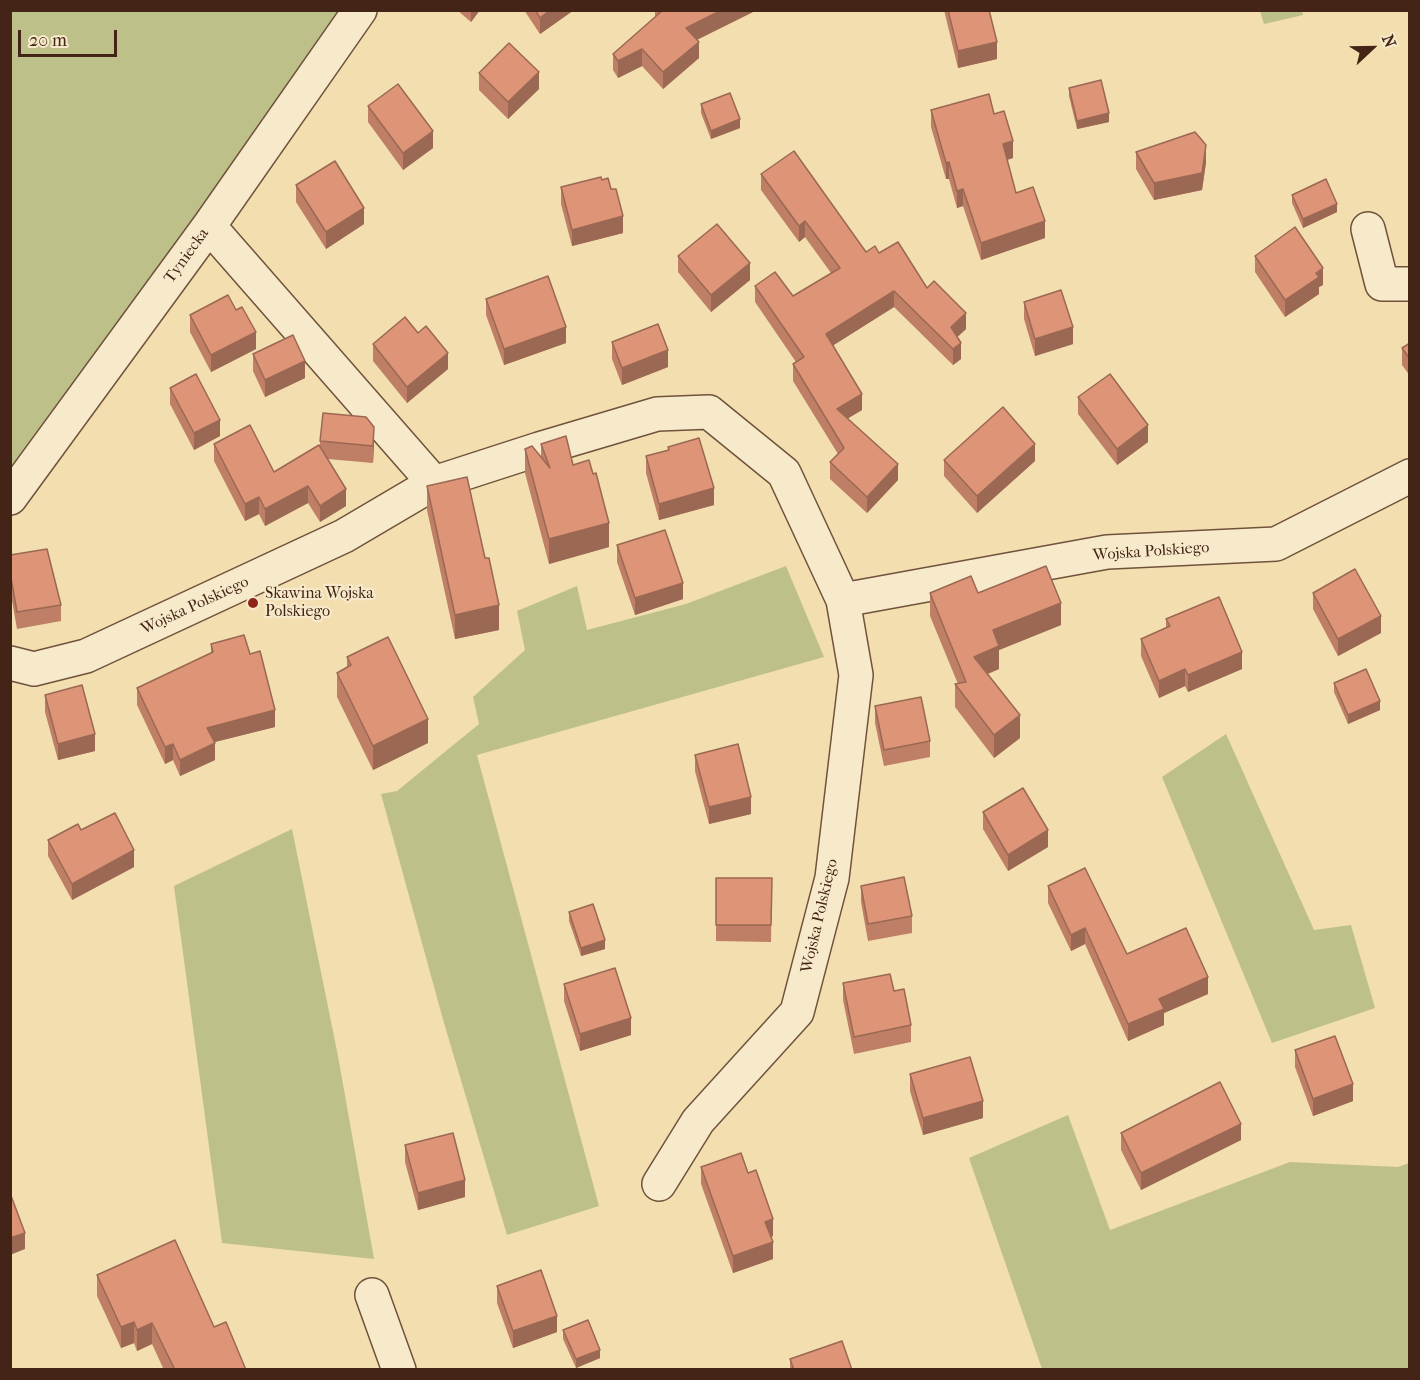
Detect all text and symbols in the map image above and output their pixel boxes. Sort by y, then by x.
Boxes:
scale bar [21,18,120,56]
north arrow [1342,18,1402,78]
text: 20 m [29,30,67,51]
text: N [1378,32,1400,50]
street label: Tyniecka [161,225,213,287]
street label: Wojska Polskiego [1092,538,1210,566]
street label: Wojska Polskiego [138,573,252,639]
place label: Skawina Wojska Polskiego [265,584,374,622]
marker: Skawina Wojska Polskiego [246,596,260,610]
street label: Wojska Polskiego [798,857,842,975]

